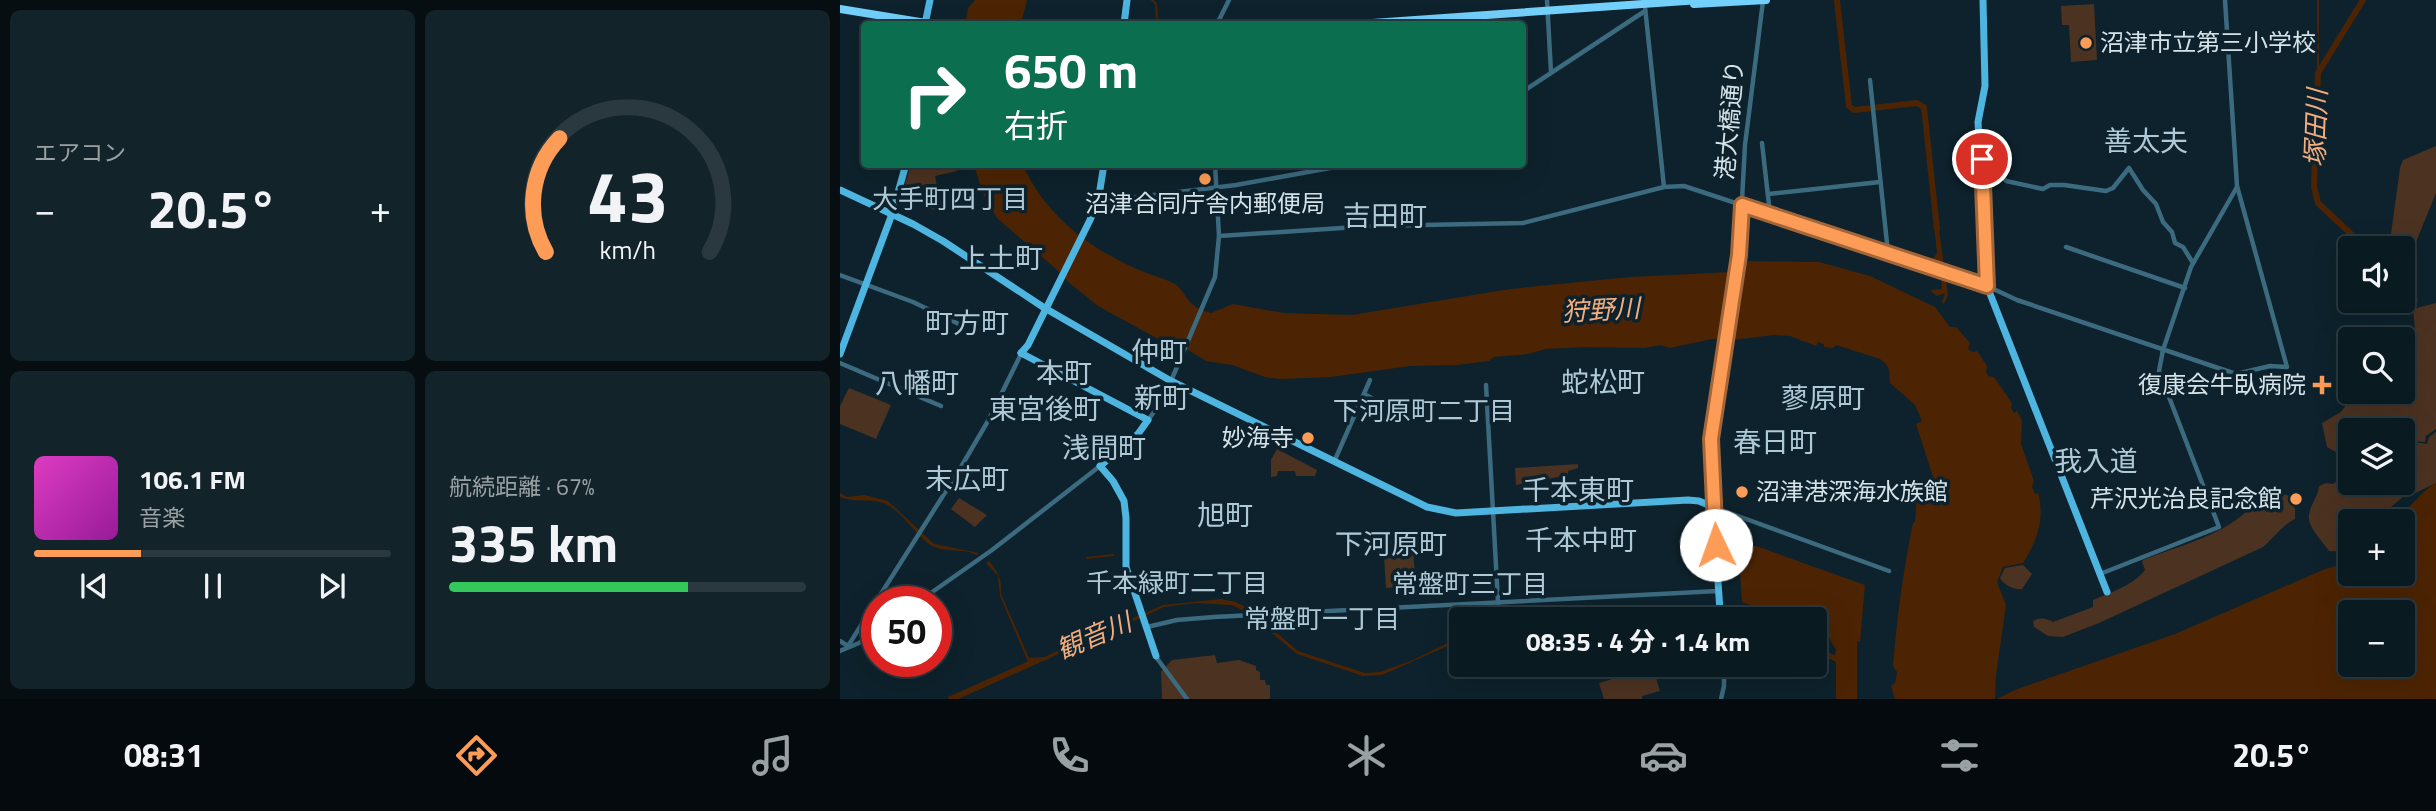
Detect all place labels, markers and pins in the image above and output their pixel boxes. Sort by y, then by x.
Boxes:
place label: 沼津市立第三小学校 [2100,24,2316,60]
marker: 沼津市立第三小学校 [2078,35,2094,51]
pin [1952,129,2012,189]
marker: 沼津合同庁舎内郵便局 [1197,171,1213,187]
place label: 沼津合同庁舎内郵便局 [1085,185,1325,221]
place label: 復康会牛臥病院 [2138,366,2306,402]
marker: 復康会牛臥病院 [2312,375,2332,395]
place label: 妙海寺 [1222,419,1294,455]
marker: 妙海寺 [1300,430,1316,446]
place label: 沼津港深海水族館 [1756,473,1948,509]
place label: 芹沢光治良記念館 [2090,480,2282,516]
marker: 沼津港深海水族館 [1734,484,1750,500]
marker: 芹沢光治良記念館 [2288,491,2304,507]

